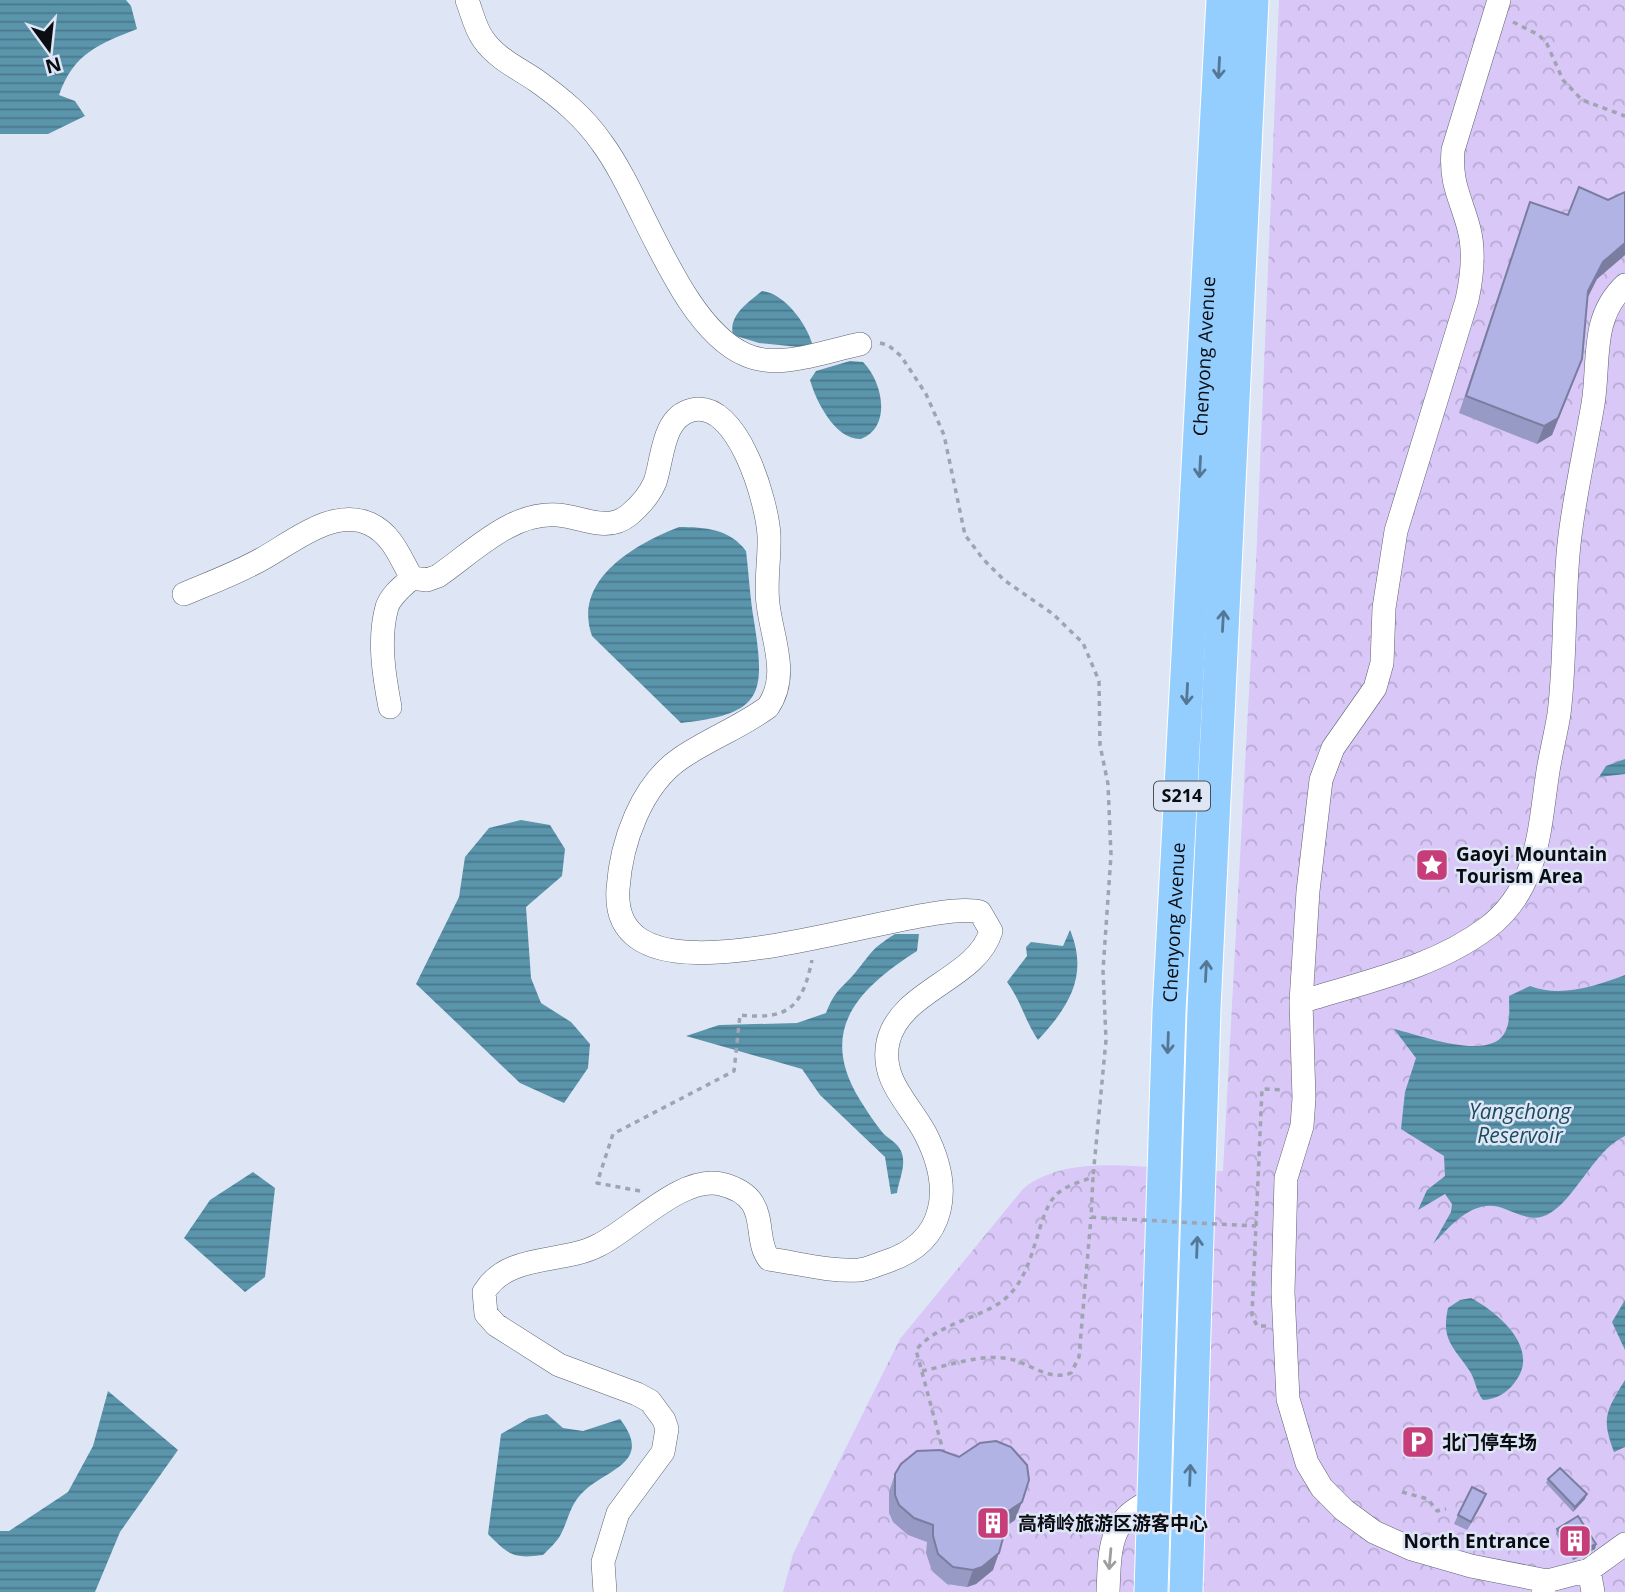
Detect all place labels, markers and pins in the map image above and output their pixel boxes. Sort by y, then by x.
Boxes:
place label: Gaoyi Mountain Tourism Area [1456,841,1607,889]
place icon: Gaoyi Mountain Tourism Area [1413,846,1451,884]
parking icon: 北门停车场 [1399,1423,1437,1461]
place label: 北门停车场 [1442,1429,1537,1455]
building icon: 高椅岭旅游区游客中心 [974,1504,1012,1542]
place label: 高椅岭旅游区游客中心 [1018,1510,1208,1536]
building icon: North Entrance [1556,1522,1594,1560]
place label: North Entrance [1404,1528,1550,1554]

